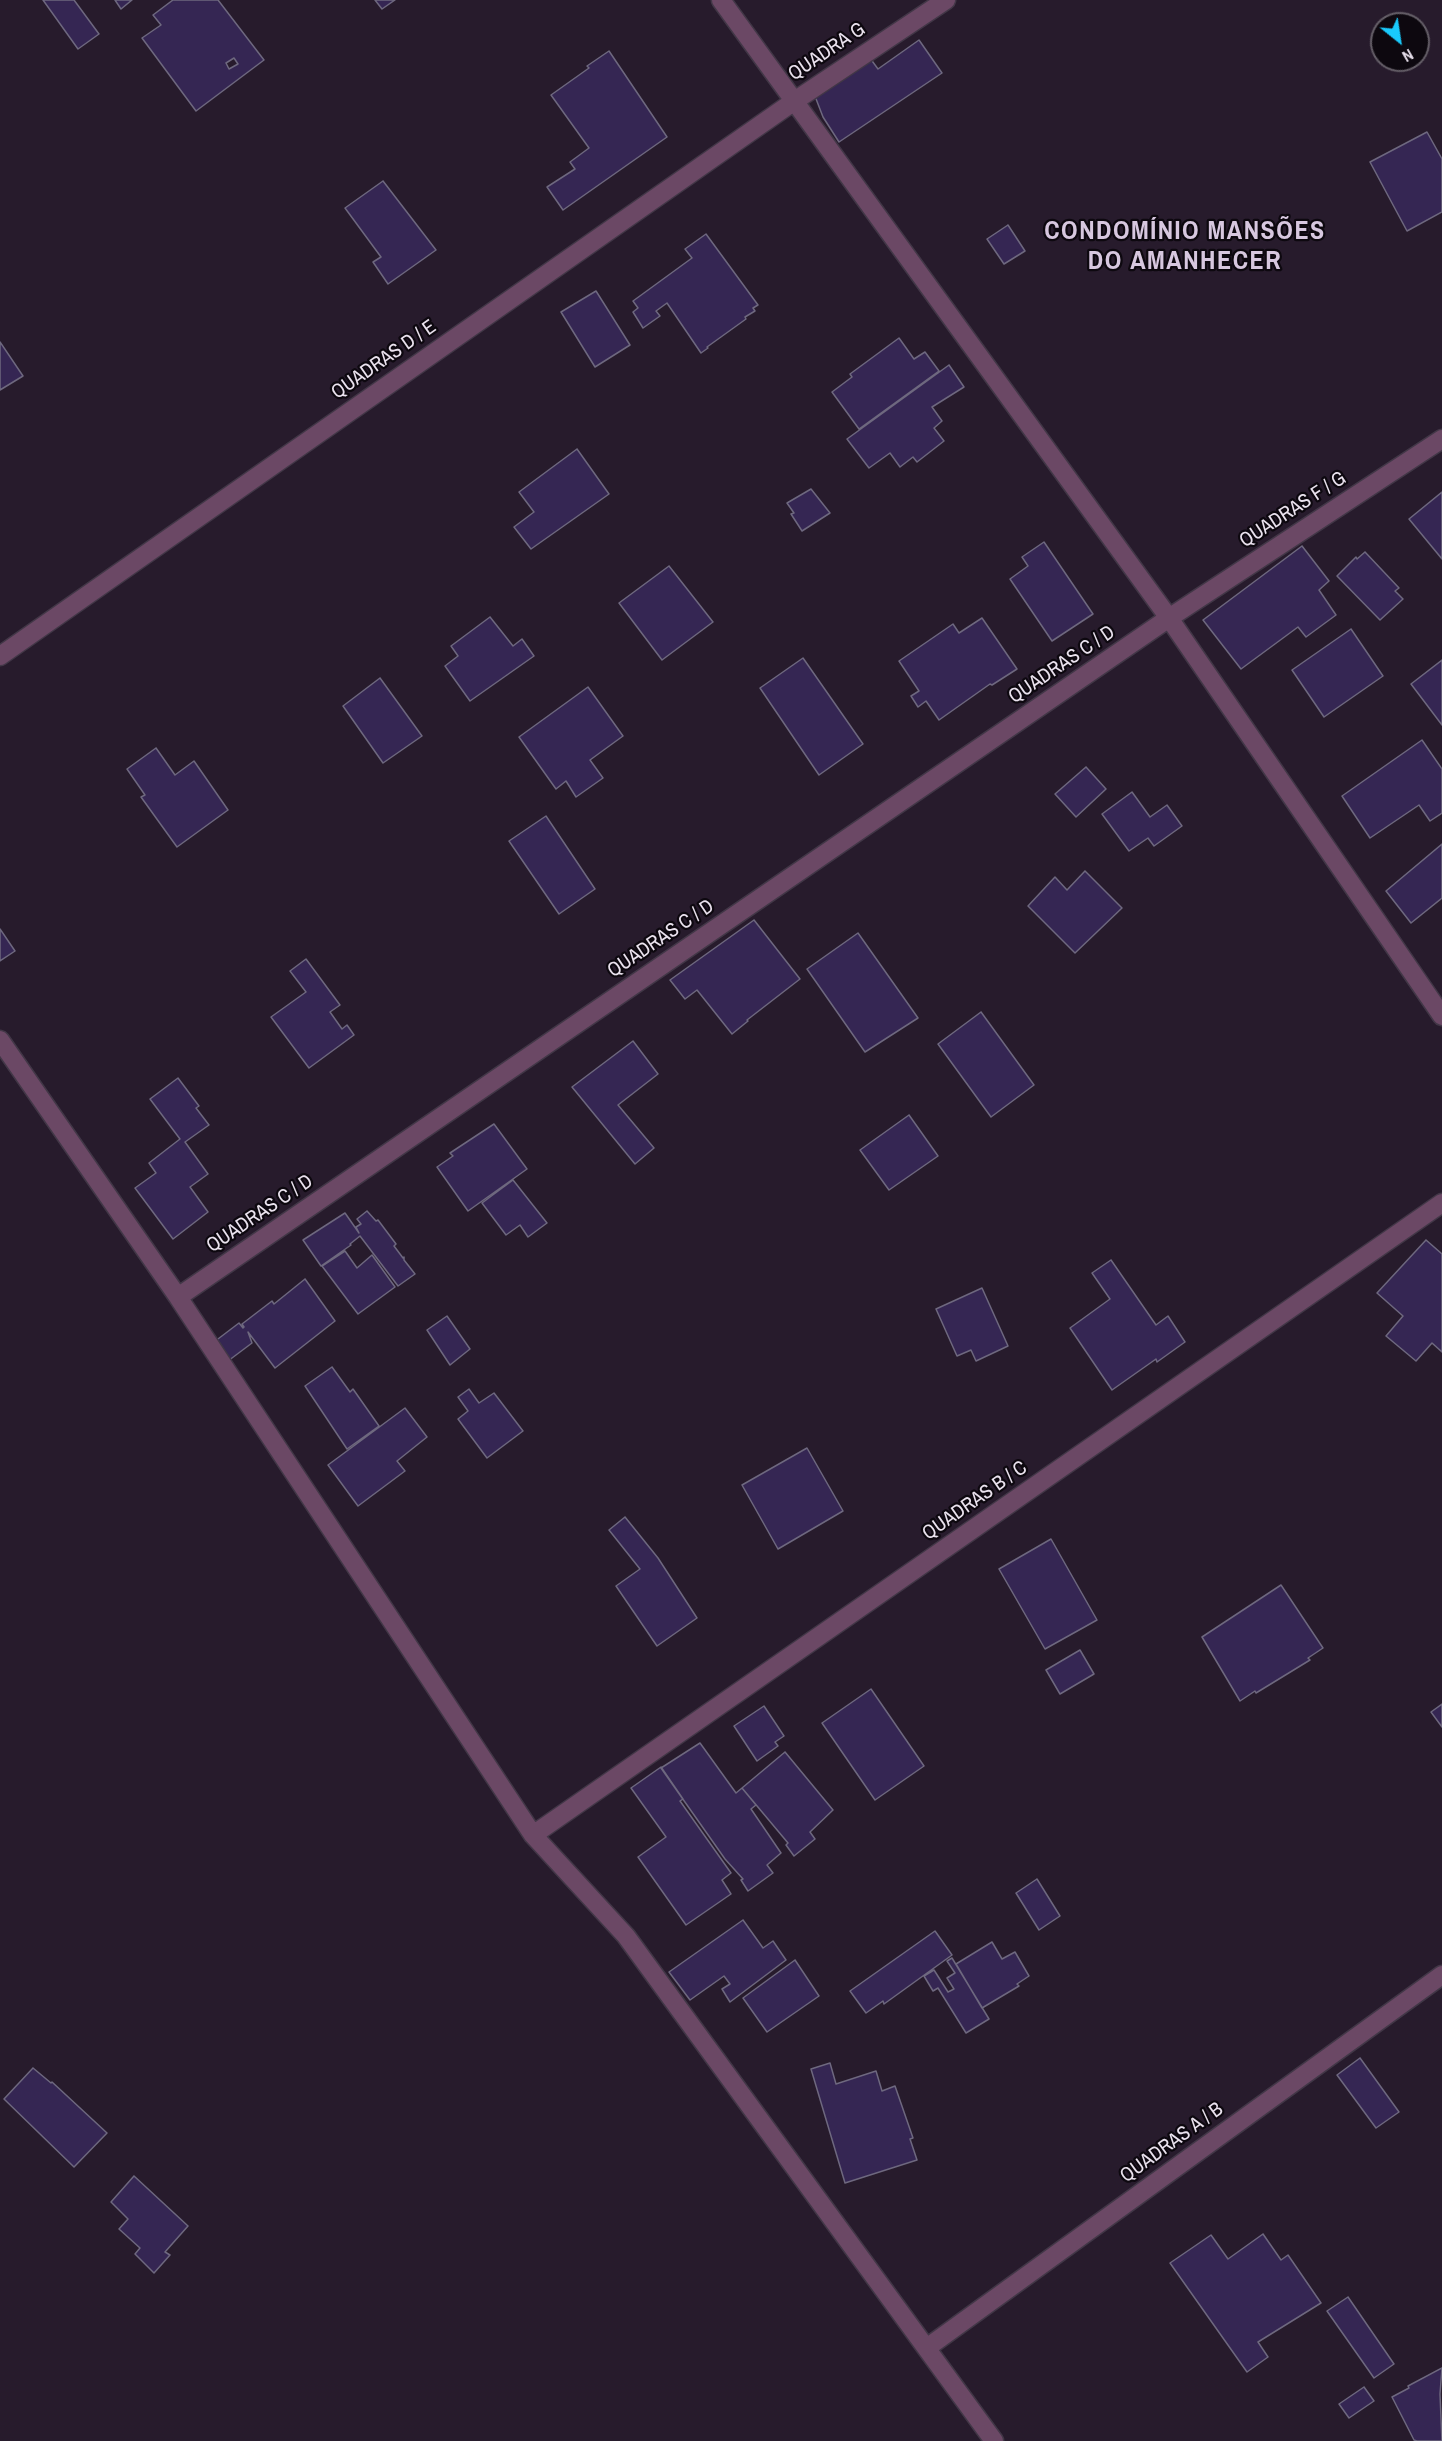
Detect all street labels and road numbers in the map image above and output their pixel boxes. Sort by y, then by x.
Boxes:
street label: QUADRA G [784,18,870,86]
street label: QUADRAS D / E [327,315,441,405]
street label: QUADRAS F / G [1235,467,1351,553]
street label: QUADRAS C / D [1004,621,1120,709]
street label: QUADRAS C / D [603,895,719,983]
street label: QUADRAS C / D [202,1170,318,1258]
street label: QUADRAS B / C [918,1456,1032,1546]
street label: QUADRAS A / B [1116,2098,1228,2188]

